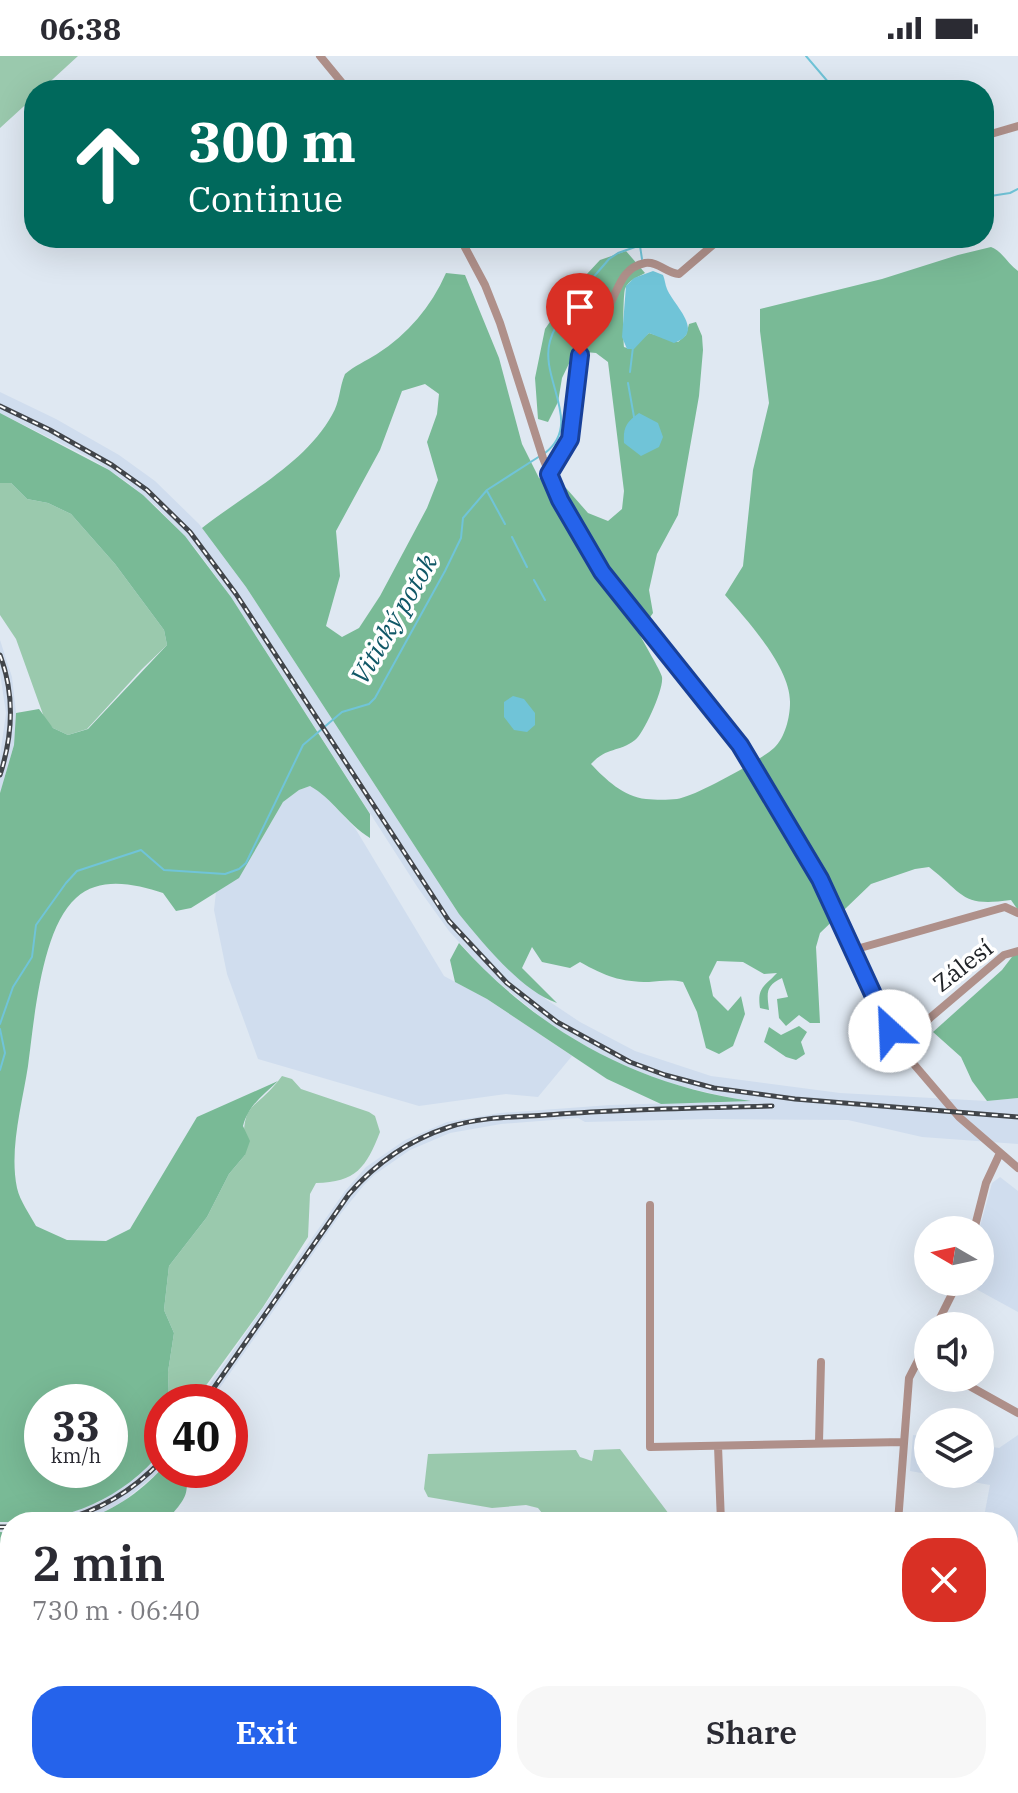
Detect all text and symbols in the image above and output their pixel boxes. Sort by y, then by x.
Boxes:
text: 06:38 [40,9,121,48]
text: 300 m [188,105,356,177]
icon: ahead [56,112,160,216]
text: Continue [188,175,343,222]
pin [546,273,614,355]
icon: arrive [558,285,602,329]
water label: Vitický potok [342,547,444,690]
street label: Zálesí [926,932,999,999]
position arrow [848,989,932,1073]
north arrow [914,1216,994,1296]
map controls [914,1216,994,1488]
button: sound [914,1312,994,1392]
speed limit sign: 40 [144,1384,248,1488]
text: 33 [52,1400,100,1452]
button: layers [914,1408,994,1488]
text: km/h [51,1442,101,1469]
text: 2 min [32,1532,165,1594]
button: close [902,1538,986,1622]
text: 730 m · 06:40 [32,1593,200,1627]
button: Exit [32,1686,501,1778]
button: Share [517,1686,986,1778]

